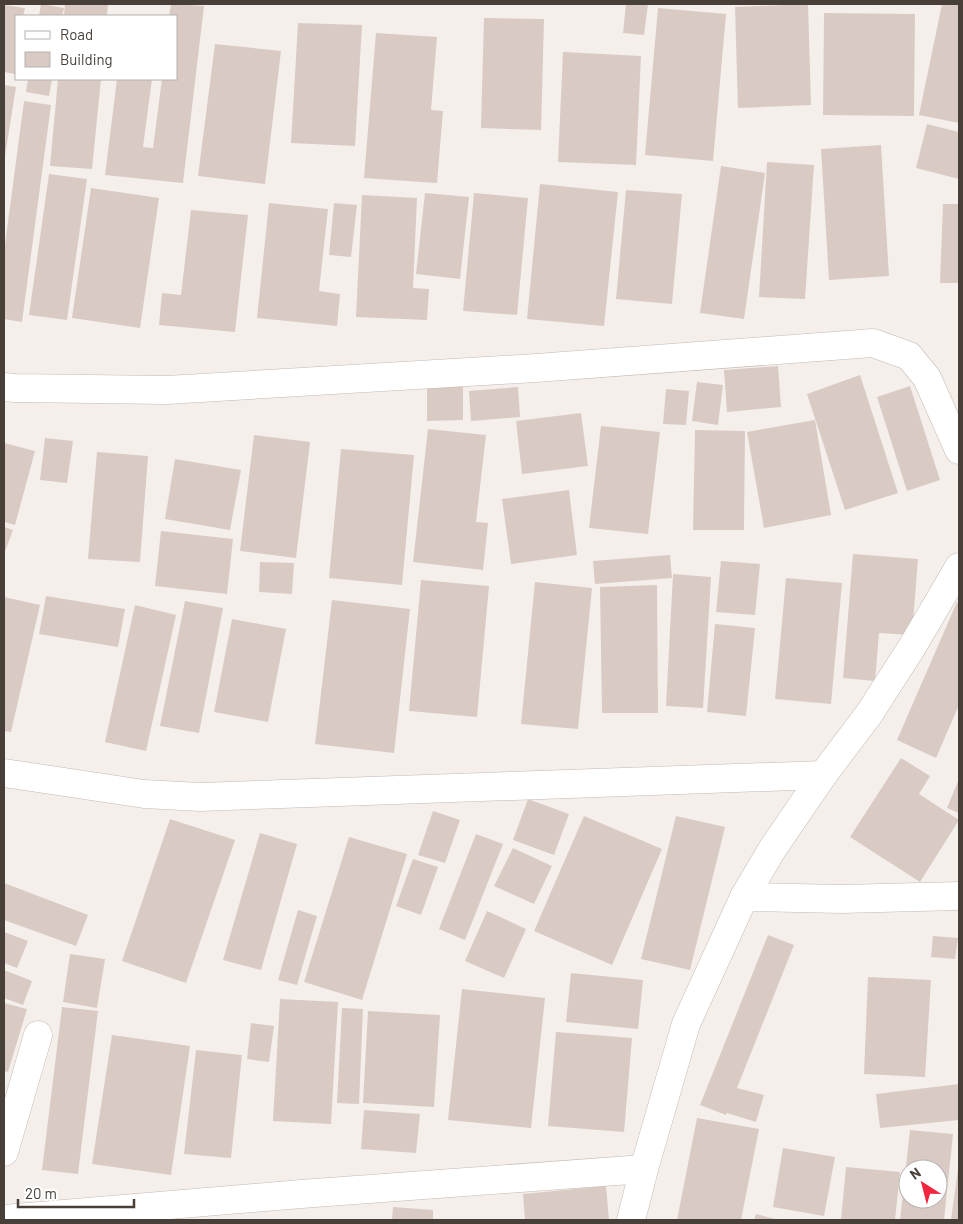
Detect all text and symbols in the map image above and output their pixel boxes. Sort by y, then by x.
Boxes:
legend [15,15,178,80]
text: Road [60,25,93,43]
text: Building [60,50,113,68]
north arrow [898,1159,948,1209]
text: N [906,1163,924,1183]
scale bar [18,1176,134,1208]
text: 20 m [25,1184,57,1202]

